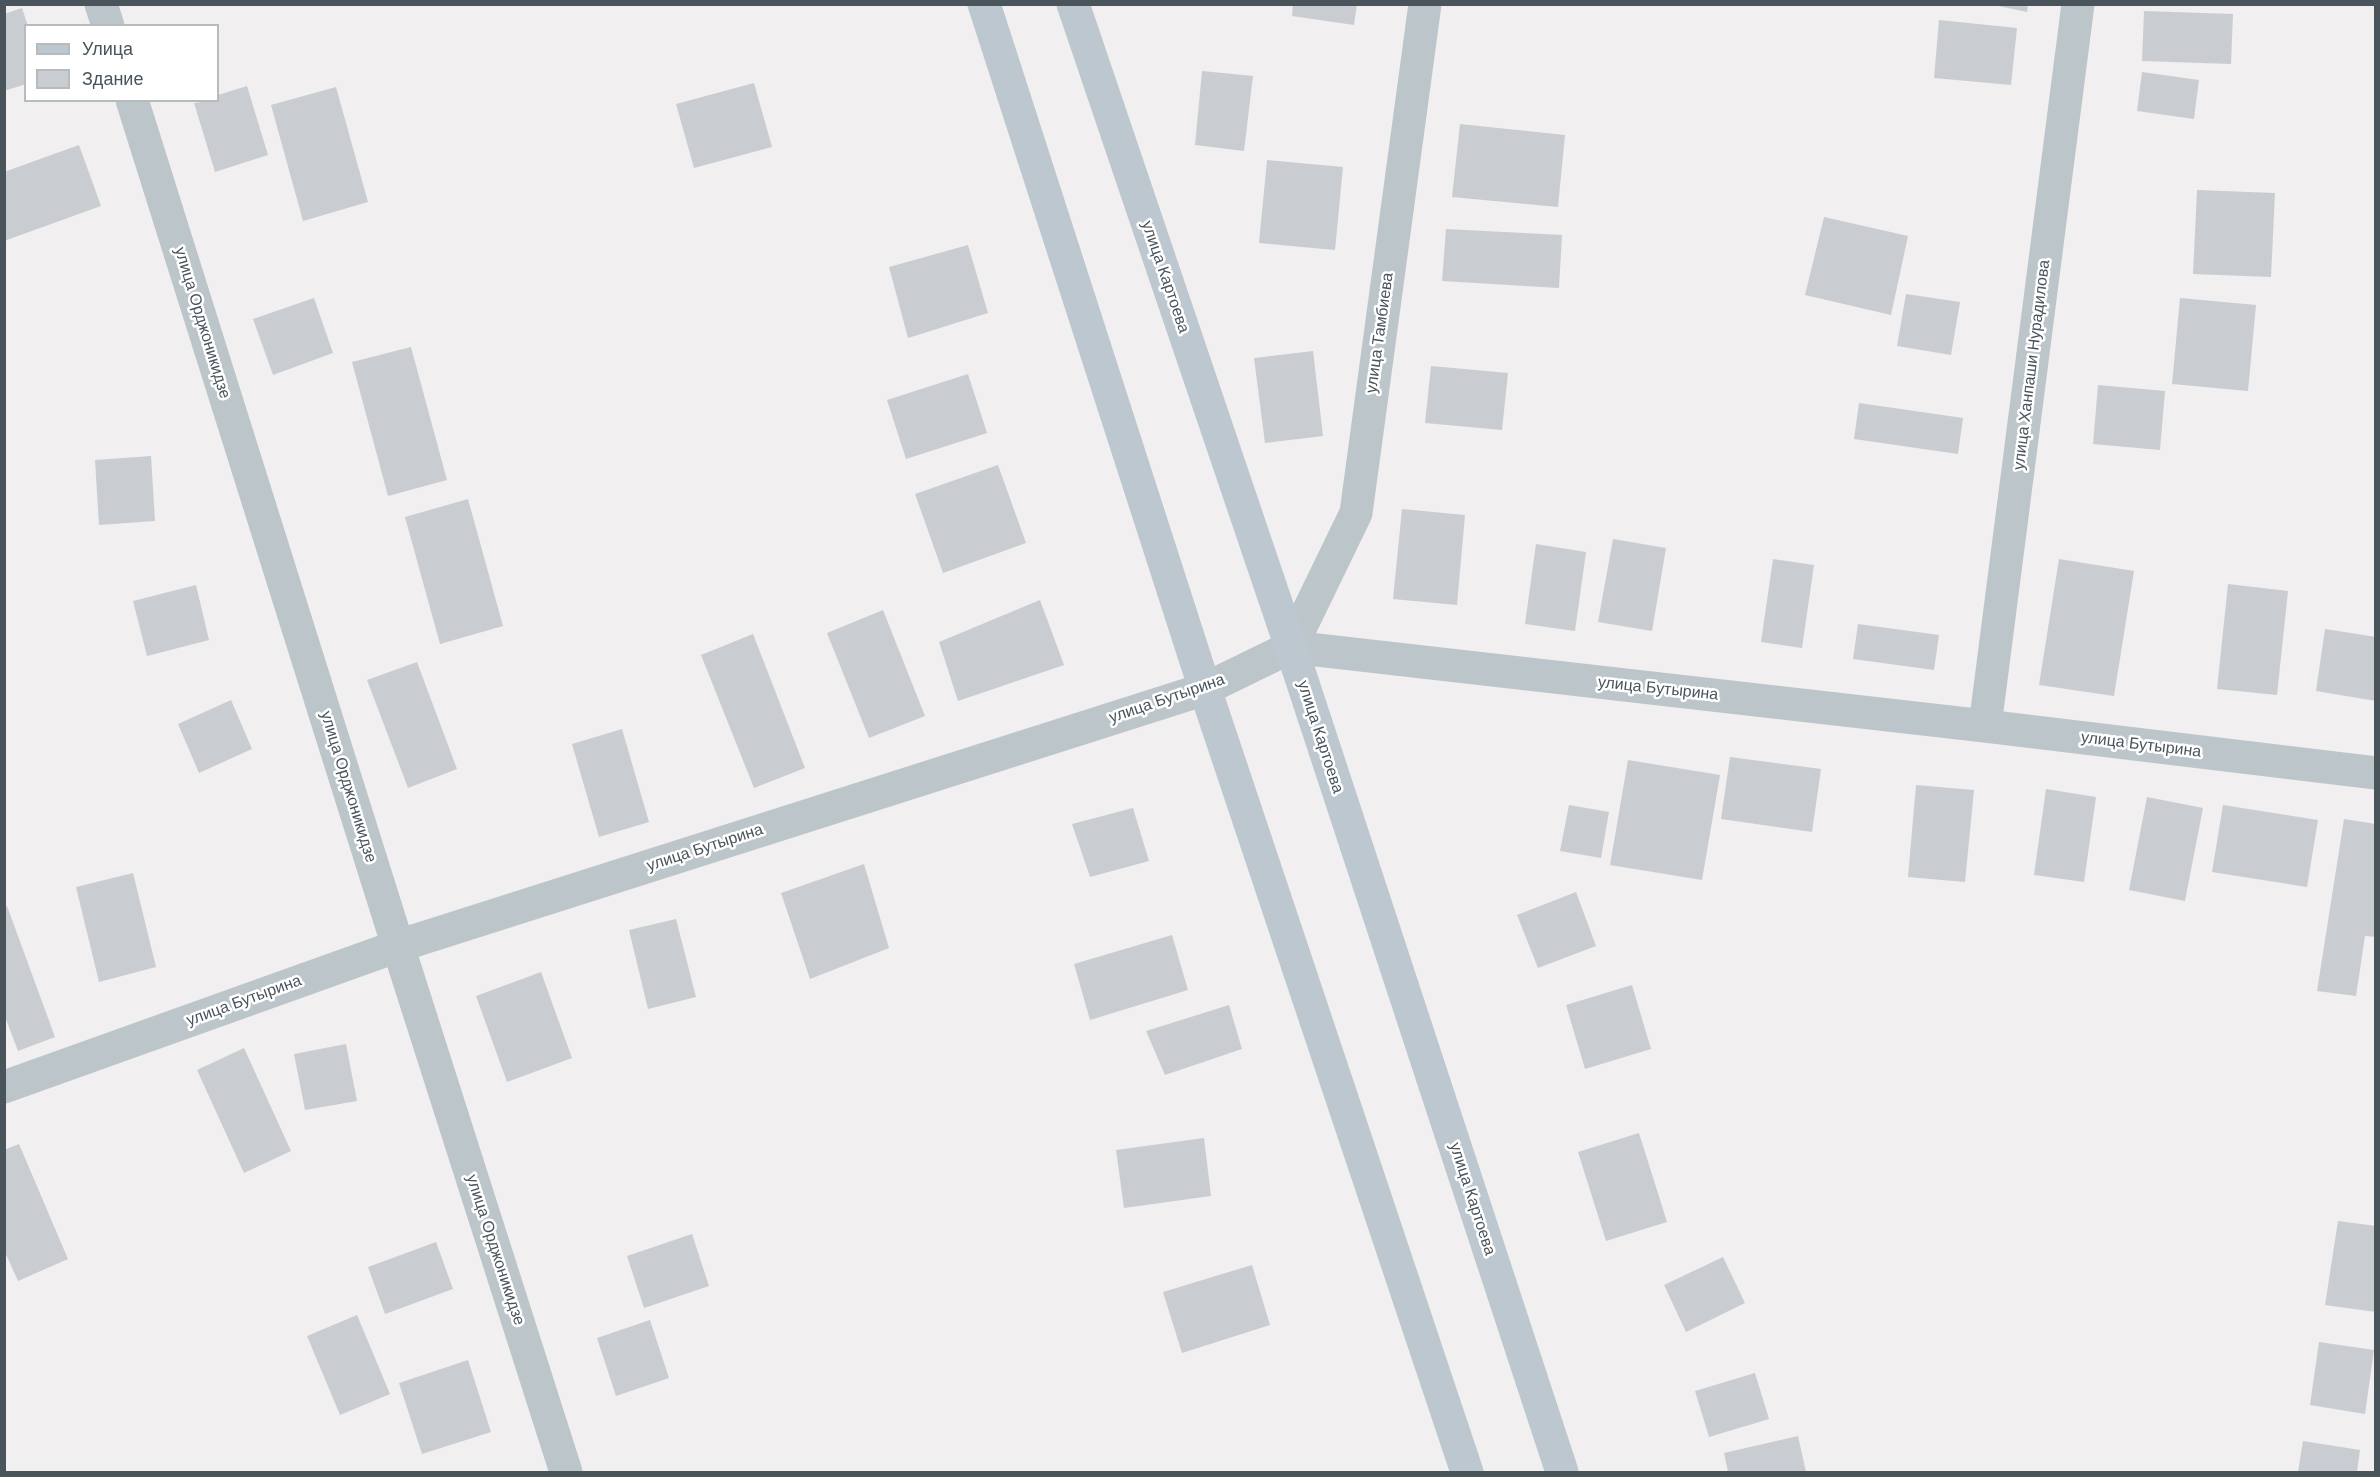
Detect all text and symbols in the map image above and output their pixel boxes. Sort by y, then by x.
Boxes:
legend [24,24,219,102]
text: Улица [82,39,133,59]
text: Здание [82,69,143,89]
street label: улица Картоева [1137,218,1193,336]
street label: улица Орджоникидзе [170,245,234,401]
street label: улица Ханпаши Нурадилова [2010,259,2054,471]
street label: улица Тамбиева [1362,272,1398,394]
street label: улица Бутырина [1107,670,1227,728]
street label: улица Бутырина [1597,673,1719,705]
street label: улица Картоева [1293,678,1347,796]
street label: улица Орджоникидзе [316,709,380,865]
street label: улица Бутырина [2080,728,2202,762]
street label: улица Бутырина [645,820,765,876]
street label: улица Бутырина [184,971,304,1031]
street label: улица Картоева [1445,1140,1499,1258]
street label: улица Орджоникидзе [462,1172,528,1328]

